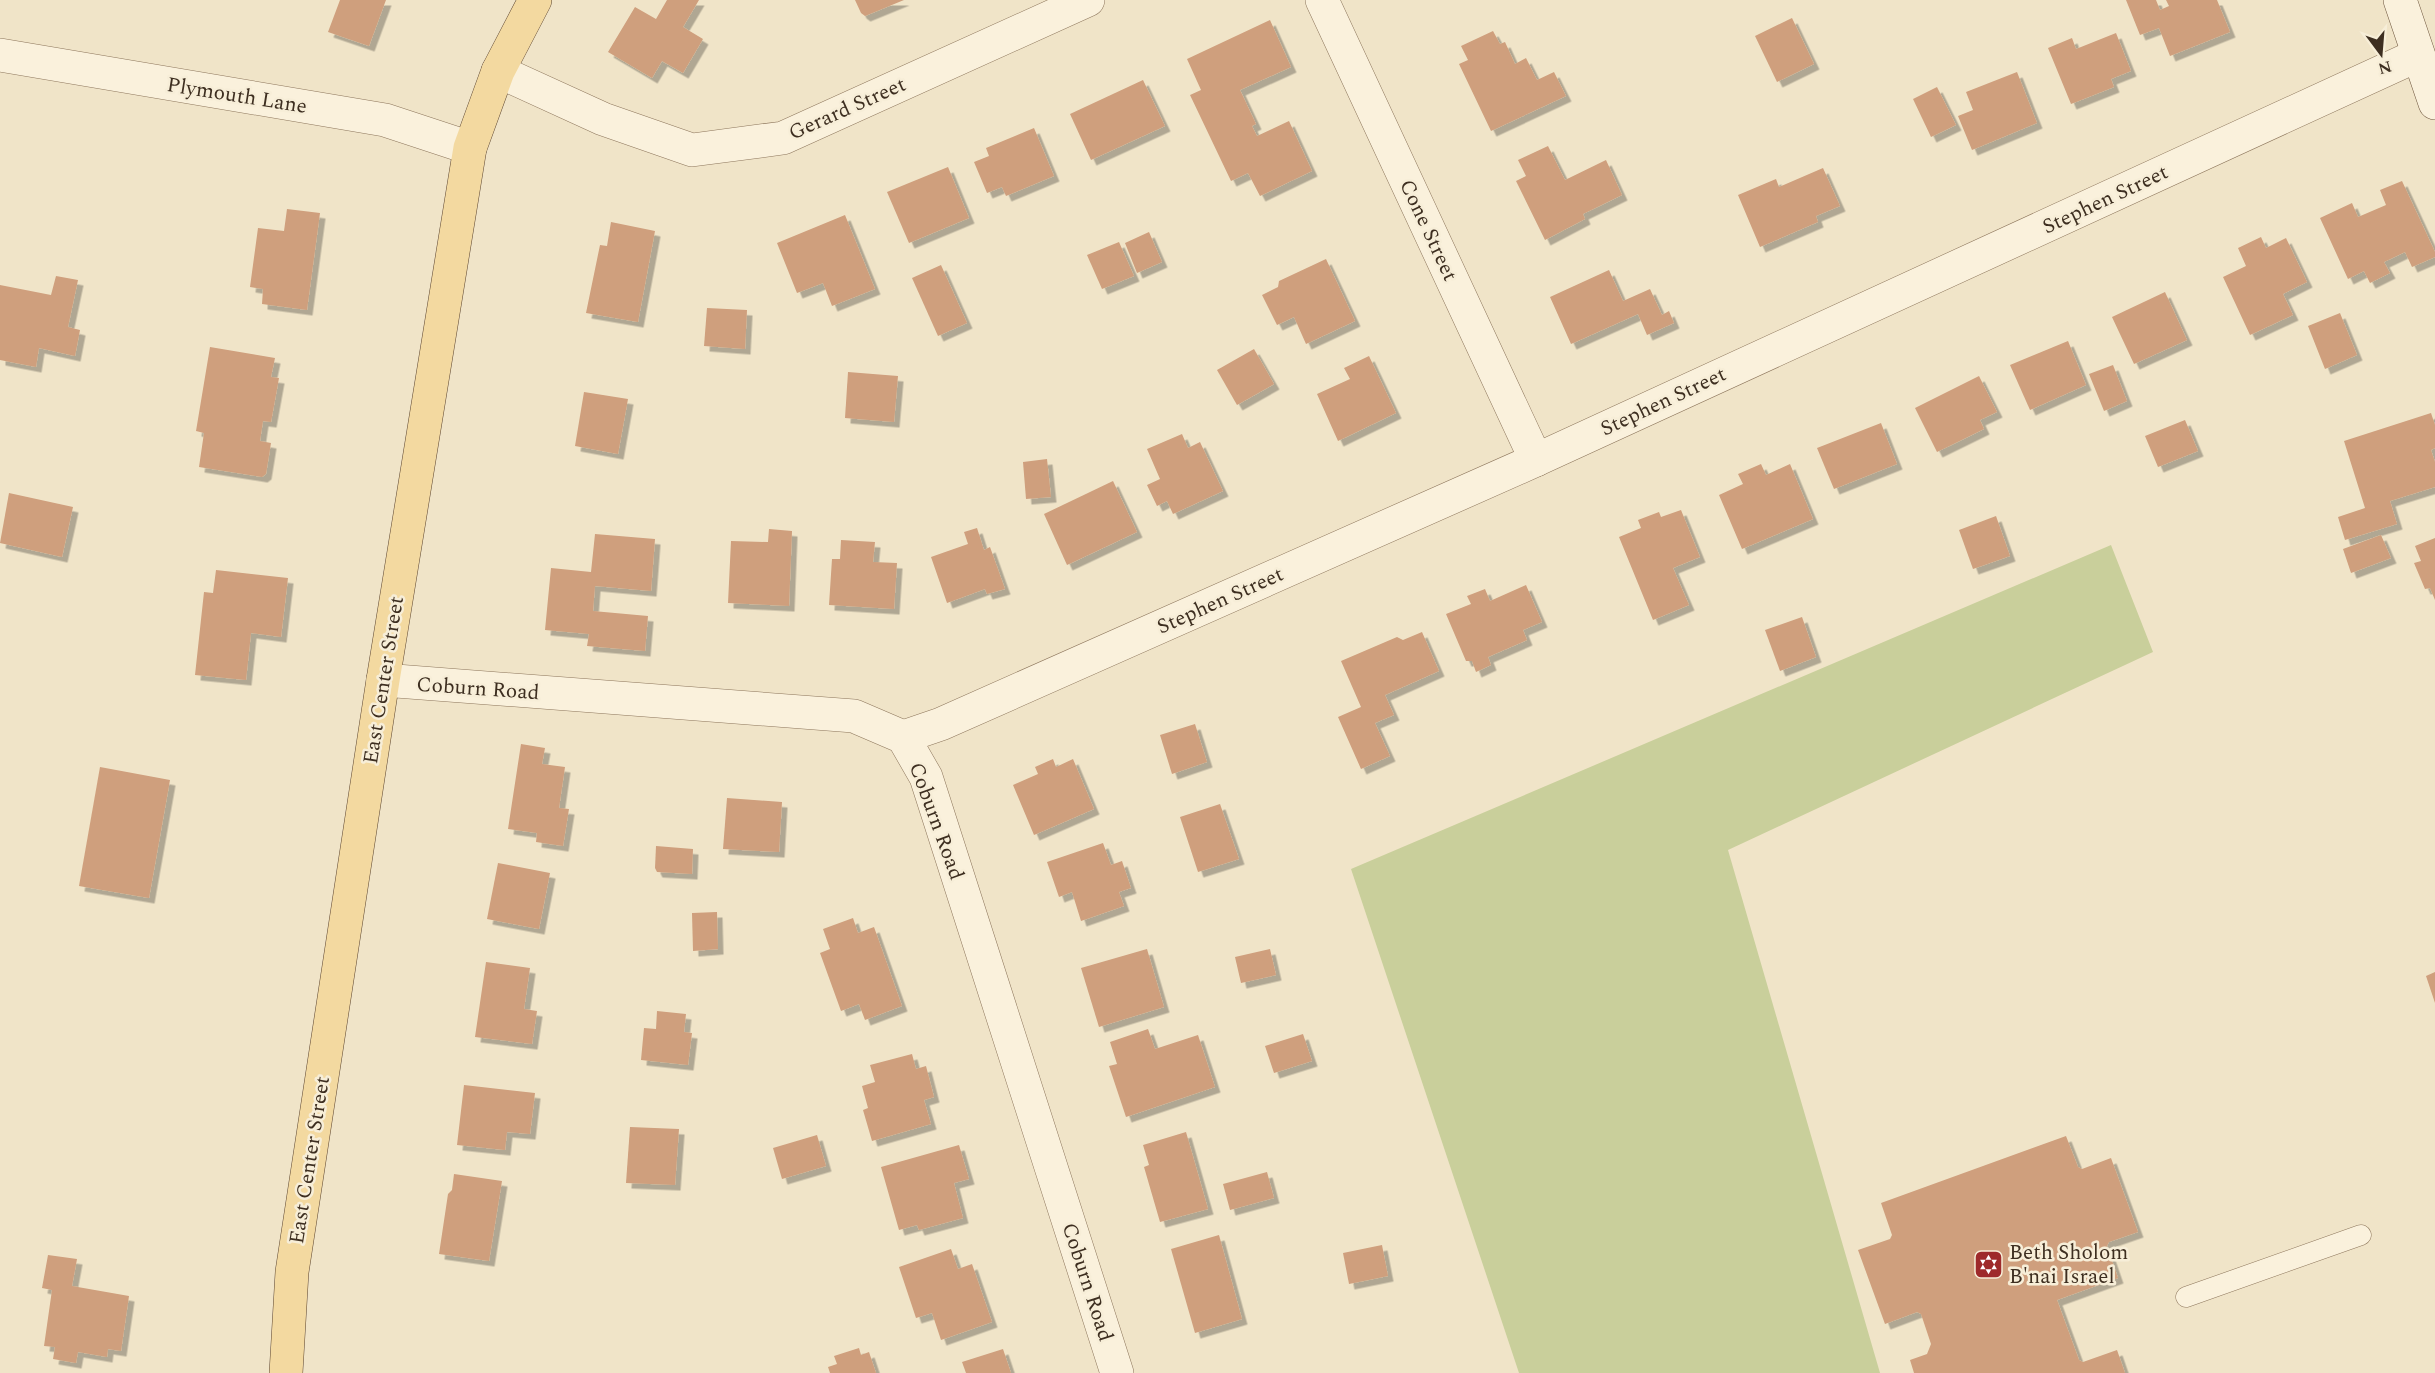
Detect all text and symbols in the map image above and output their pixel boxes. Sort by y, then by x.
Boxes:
north arrow [2351,24,2411,84]
text: N [2375,54,2394,81]
street label: Plymouth Lane [164,69,309,123]
street label: Gerard Street [784,69,911,149]
street label: Stephen Street [2037,157,2174,243]
street label: Cone Street [1390,174,1466,287]
street label: Stephen Street [1595,359,1732,445]
street label: Stephen Street [1152,559,1289,643]
street label: East Center Street [355,594,413,766]
street label: Coburn Road [415,669,540,709]
street label: Coburn Road [900,758,972,885]
street label: East Center Street [281,1074,339,1246]
street label: Coburn Road [1053,1219,1121,1346]
place label: Beth Sholom B'nai Israel [2009,1237,2128,1293]
synagogue icon: Beth Sholom B'nai Israel [1972,1248,2004,1280]

